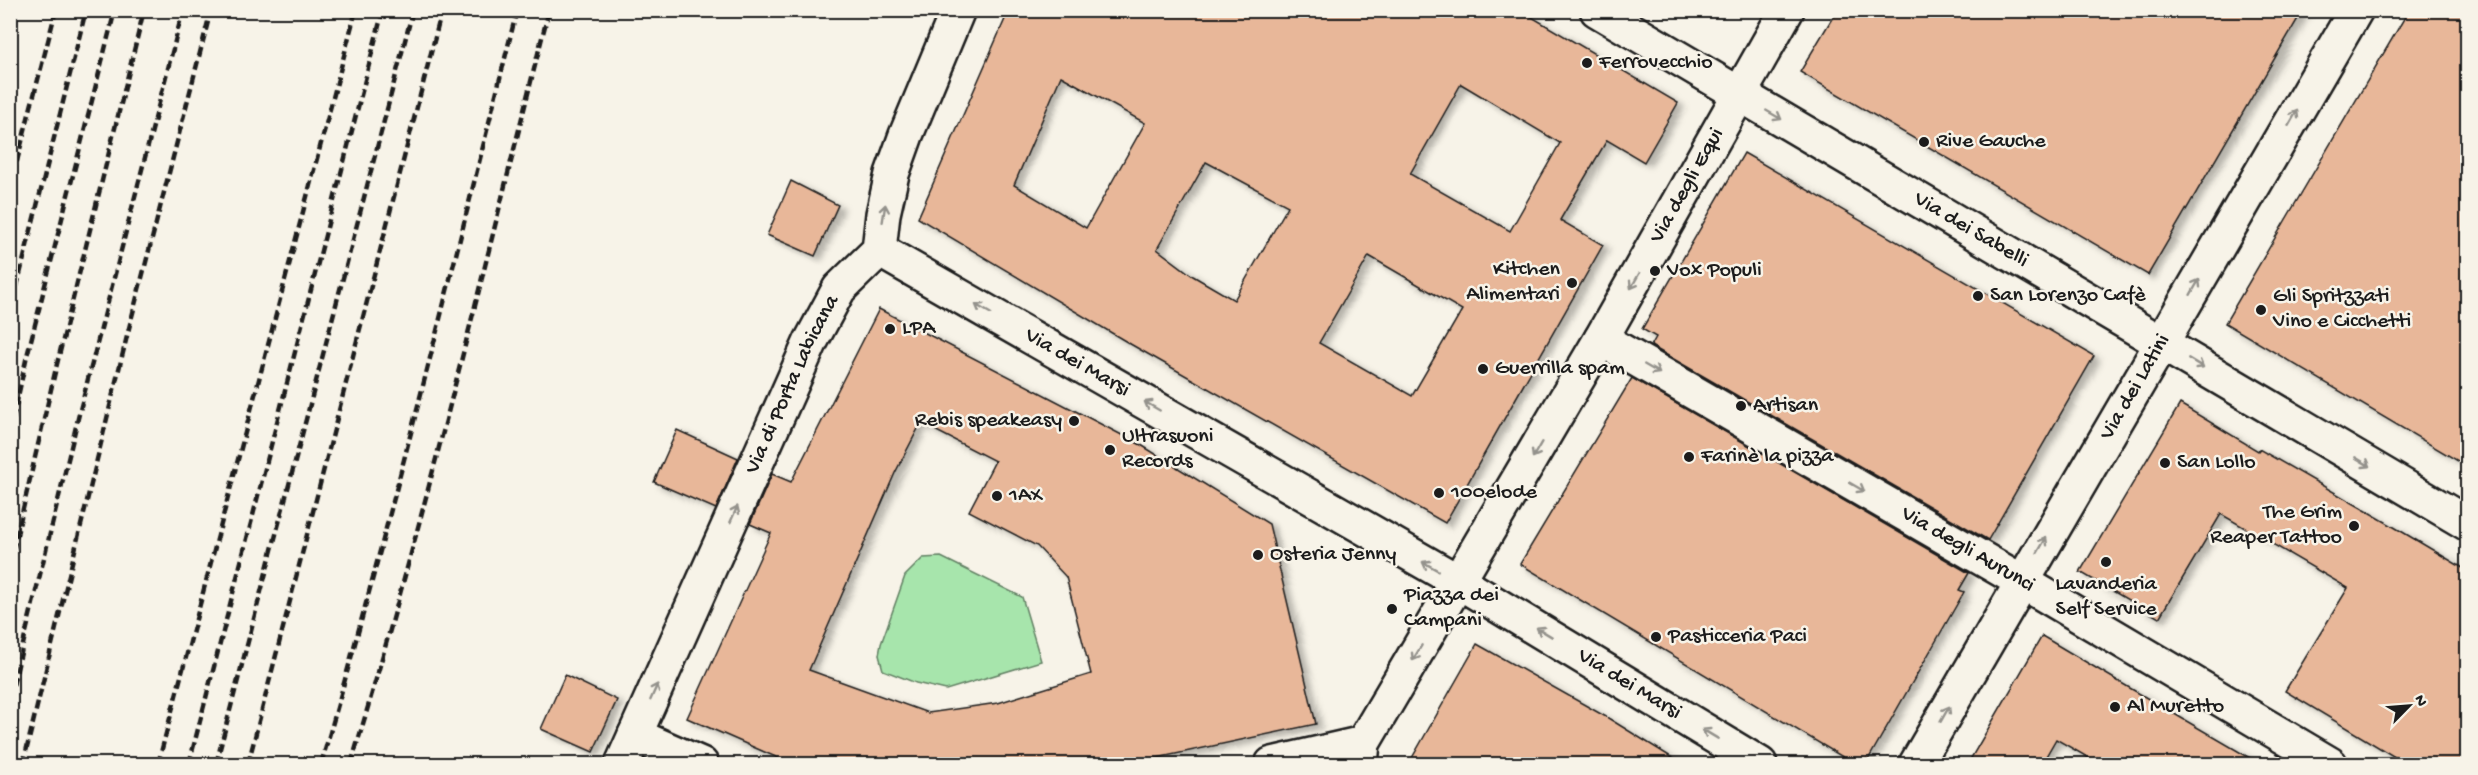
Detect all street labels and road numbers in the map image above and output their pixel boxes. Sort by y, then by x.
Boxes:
street label: Via degli Equi [1644,124,1730,249]
street label: Via dei Sabelli [1908,186,2033,274]
street label: Via di Porta Labicana [740,290,846,479]
street label: Via dei Marsi [1019,322,1134,404]
street label: Via dei Latini [2094,330,2177,446]
street label: Via degli Aurunci [1895,501,2039,599]
street label: Via dei Marsi [1571,643,1686,726]

